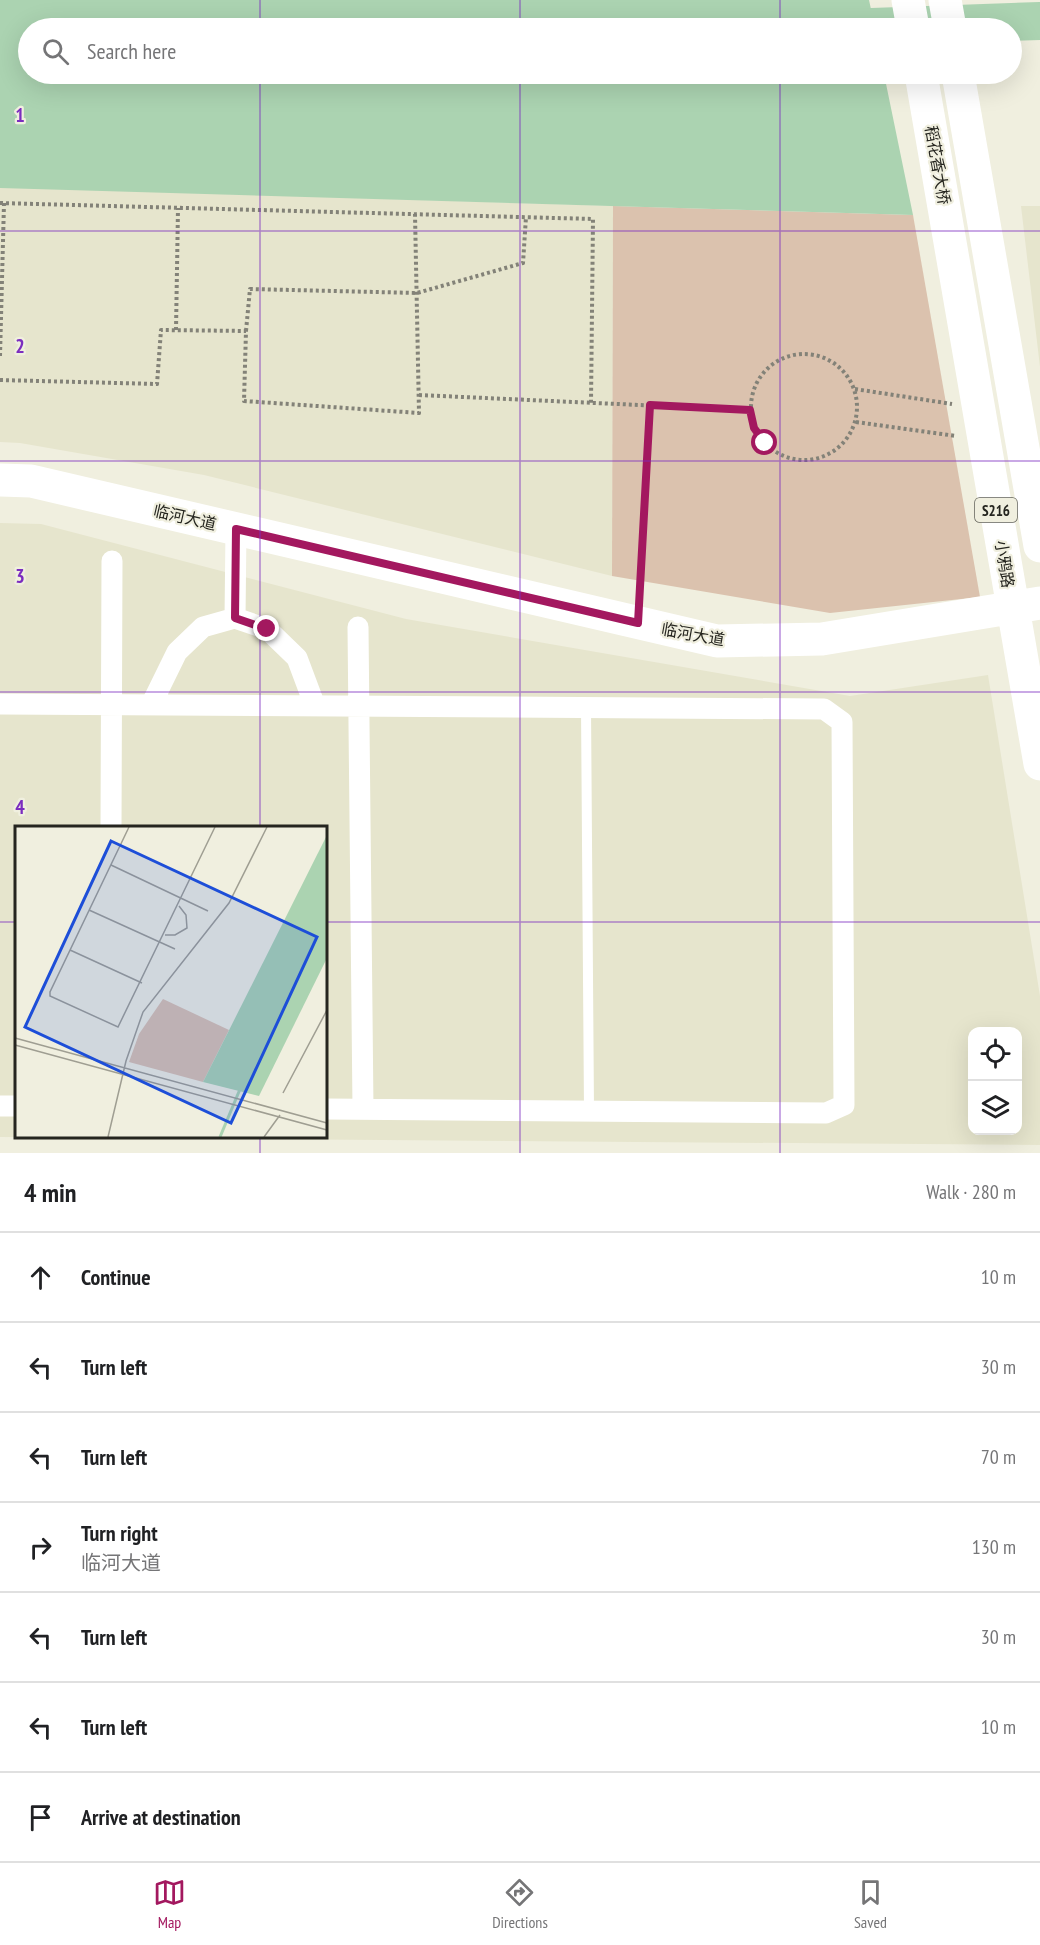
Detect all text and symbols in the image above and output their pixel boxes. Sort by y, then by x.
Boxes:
search box [18,18,1022,84]
icon: search [39,35,72,68]
text: Search here [87,37,176,65]
text: 1 [15,102,25,128]
street label: 稻花香大桥 [921,124,955,206]
text: 2 [15,333,25,359]
route start [751,429,777,455]
road number: S216 [975,498,1017,522]
street label: 临河大道 [152,500,218,534]
street label: 小鸦路 [991,539,1019,589]
text: 3 [15,563,25,589]
route end [253,615,279,641]
street label: 临河大道 [660,619,726,649]
text: 4 [15,794,25,820]
inset map [15,826,327,1138]
map controls [968,1027,1022,1135]
button: locate [968,1027,1022,1081]
button: layers [968,1081,1022,1135]
text: 4 min [24,1176,77,1209]
text: Walk · 280 m [926,1179,1016,1205]
icon: ahead [24,1261,57,1294]
text: Continue [81,1263,151,1291]
text: 10 m [981,1264,1016,1290]
icon: left [24,1351,57,1384]
text: Turn left [81,1353,147,1381]
text: 30 m [981,1354,1016,1380]
icon: left [24,1441,57,1474]
text: Turn left [81,1443,147,1471]
text: 70 m [981,1444,1016,1470]
text: Turn right [81,1519,158,1547]
icon: right [24,1531,57,1564]
text: 130 m [972,1534,1016,1560]
text: 临河大道 [81,1550,161,1576]
icon: left [24,1621,57,1654]
text: Turn left [81,1623,147,1651]
text: 30 m [981,1624,1016,1650]
icon: left [24,1711,57,1744]
text: Turn left [81,1713,147,1741]
text: 10 m [981,1714,1016,1740]
icon: arrive [24,1801,57,1834]
text: Arrive at destination [81,1803,241,1831]
tab: Map [153,1876,186,1932]
tab: Directions [492,1876,548,1932]
tab: Saved [854,1876,887,1932]

